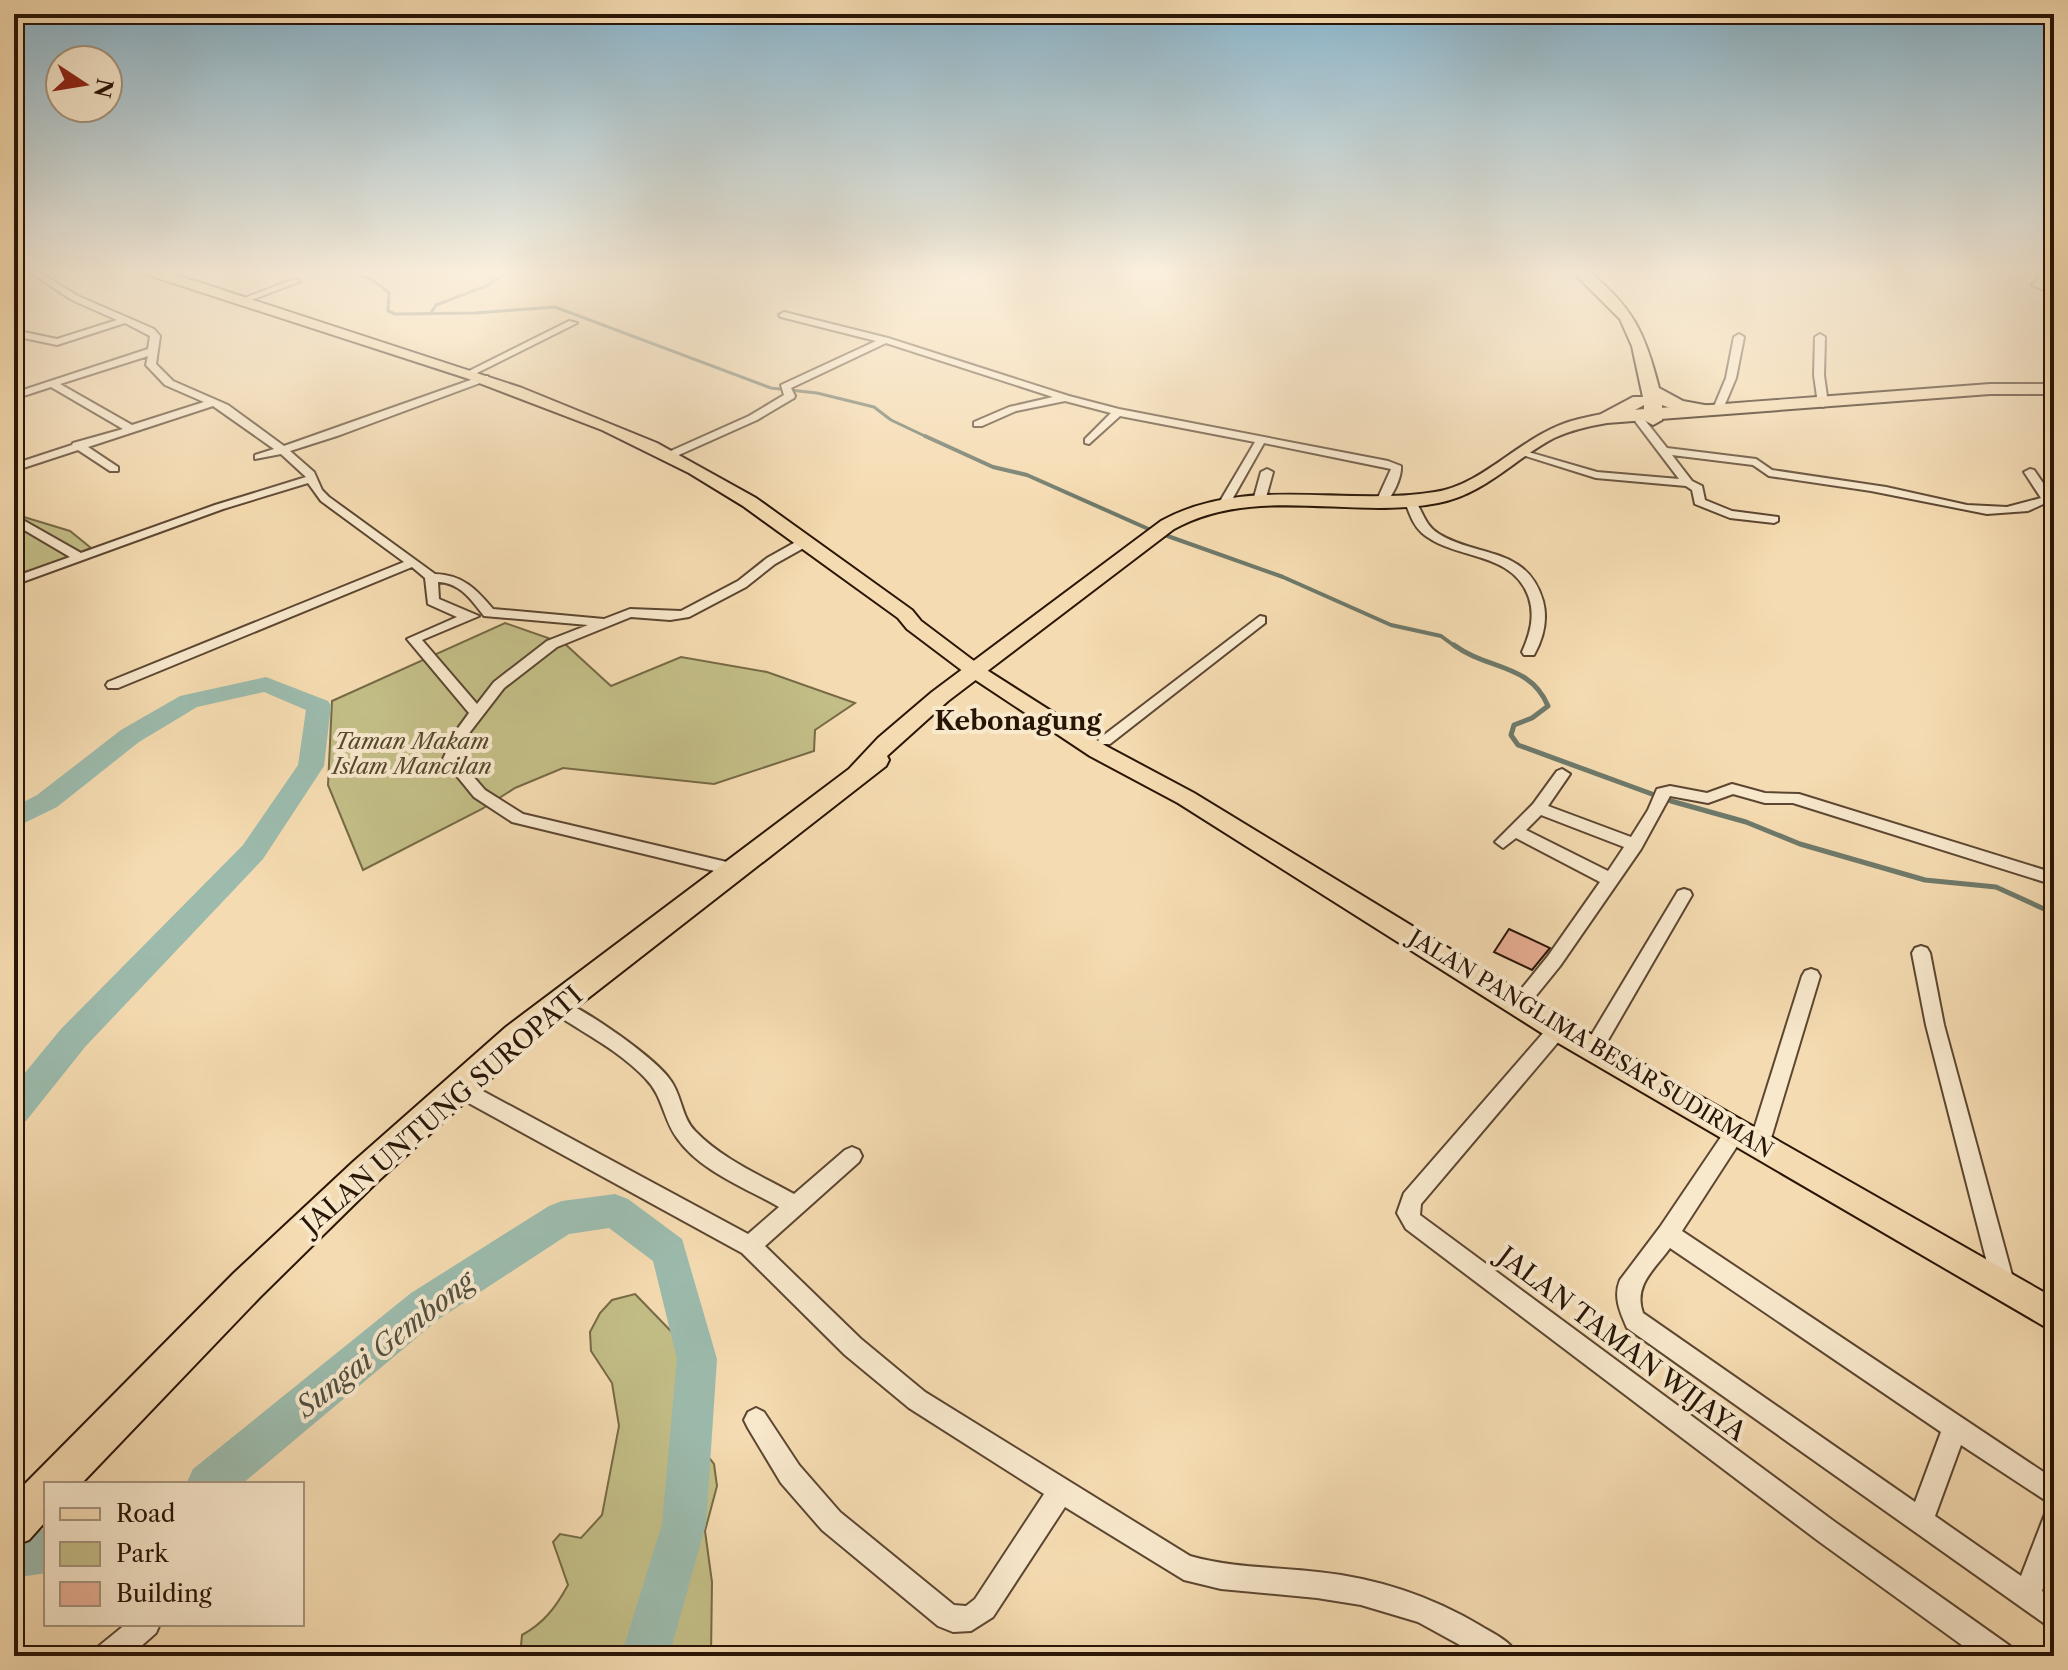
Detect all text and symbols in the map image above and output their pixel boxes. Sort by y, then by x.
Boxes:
north arrow [44,44,124,124]
text: N [88,76,118,100]
district label: Kebonagung [934,705,1103,737]
park label: Taman Makam Islam Mancilan [330,728,492,780]
street label: JALAN PANGLIMA BESAR SUDIRMAN [1402,923,1778,1164]
street label: JALAN UNTUNG SUROPATI [292,979,589,1243]
street label: JALAN TAMAN WIJAYA [1488,1238,1753,1448]
water label: Sungai Gembong [288,1262,483,1425]
legend [44,1482,304,1626]
text: Road [116,1499,176,1528]
text: Park [116,1539,169,1568]
text: Building [116,1579,212,1608]

